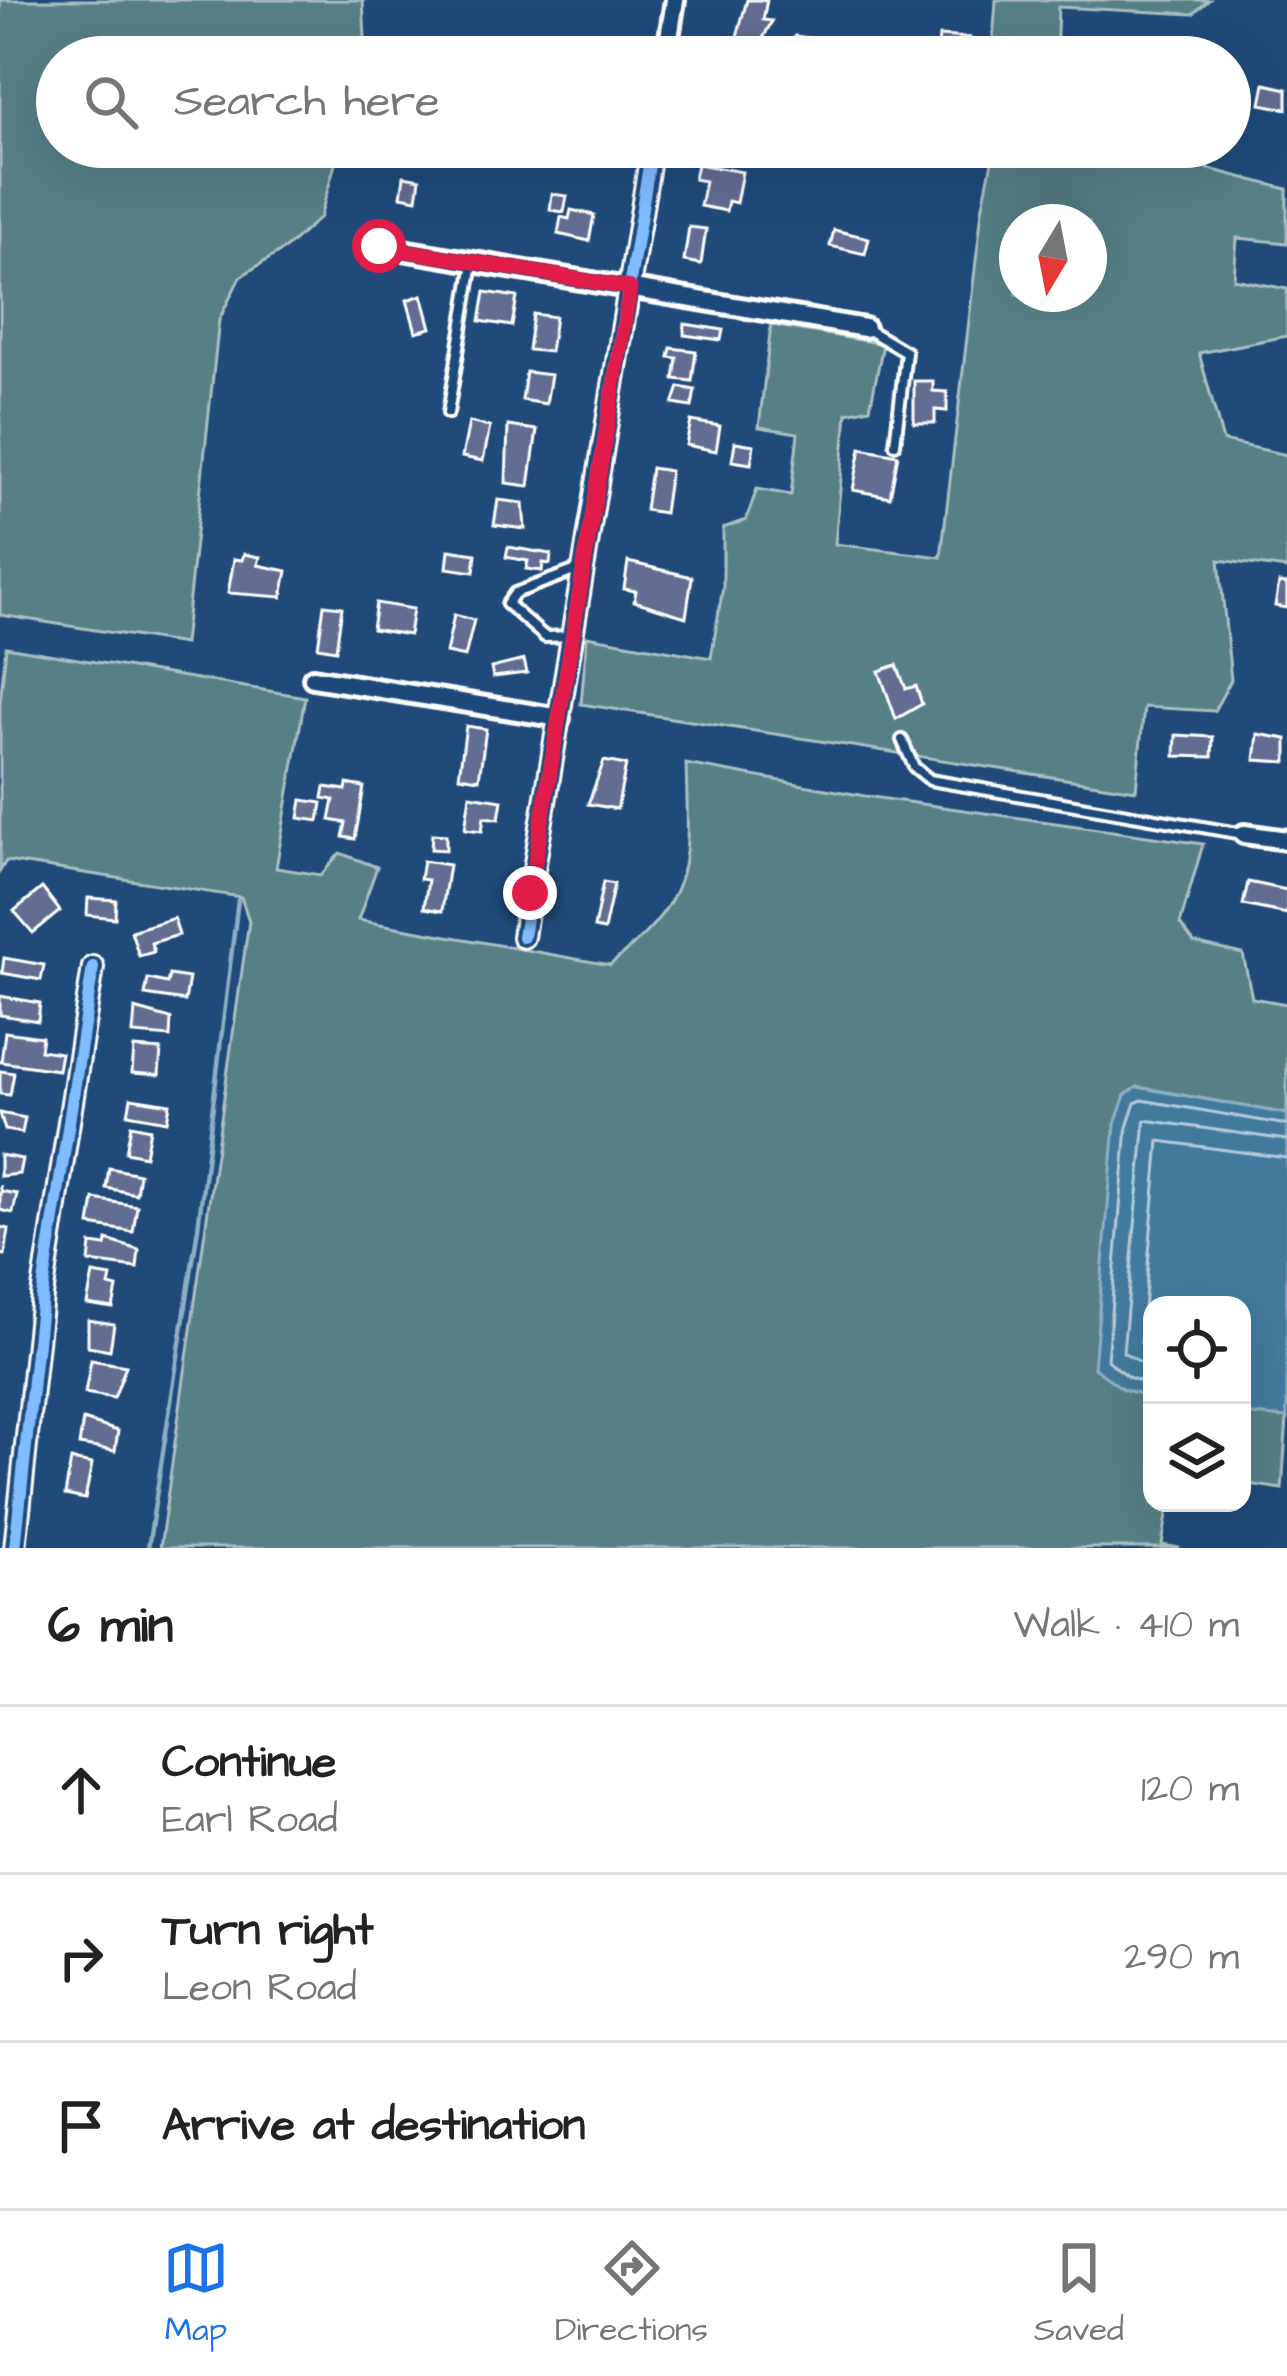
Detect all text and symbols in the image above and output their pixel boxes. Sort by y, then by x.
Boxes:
search box [36,36,1251,168]
icon: search [78,69,144,135]
text: Search here [174,71,440,133]
north arrow [999,204,1107,312]
route start [352,219,406,273]
route end [503,866,557,920]
map controls [1143,1296,1251,1512]
button: locate [1143,1296,1251,1404]
button: layers [1143,1404,1251,1512]
text: 6 min [48,1591,173,1662]
text: Walk · 410 m [1014,1599,1239,1653]
text: Continue [162,1732,336,1794]
icon: ahead [48,1757,114,1823]
text: 120 m [1141,1763,1239,1817]
text: Earl Road [162,1794,338,1848]
text: Turn right [162,1900,374,1962]
icon: right [48,1925,114,1991]
text: 290 m [1124,1931,1239,1985]
text: Leon Road [162,1962,357,2016]
icon: arrive [48,2093,114,2159]
text: Arrive at destination [162,2095,585,2157]
tab: Map [163,2235,229,2353]
tab: Directions [555,2235,708,2353]
tab: Saved [1034,2235,1124,2353]

